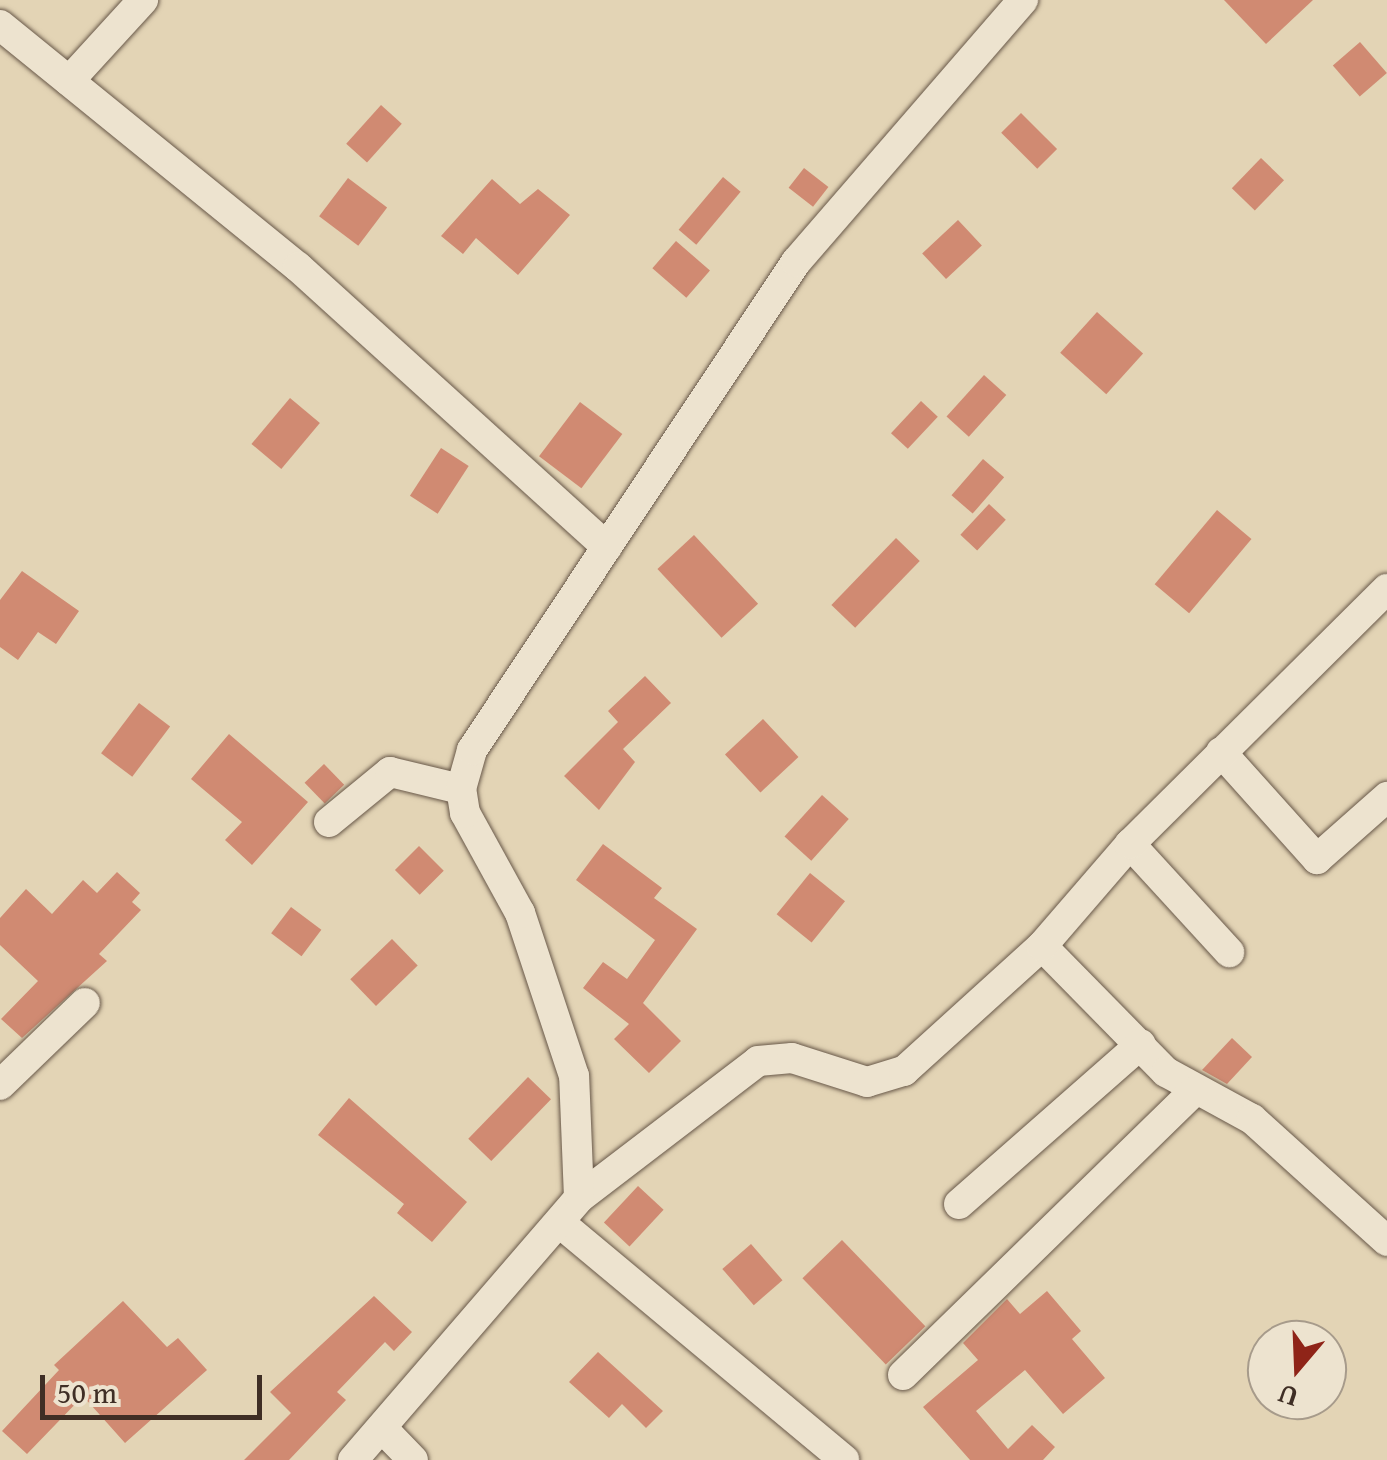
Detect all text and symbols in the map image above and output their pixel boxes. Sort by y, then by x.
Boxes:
north arrow [1247,1320,1347,1420]
scale bar [45,1355,268,1417]
text: 50 m [57,1370,117,1414]
text: U [1272,1374,1303,1419]

